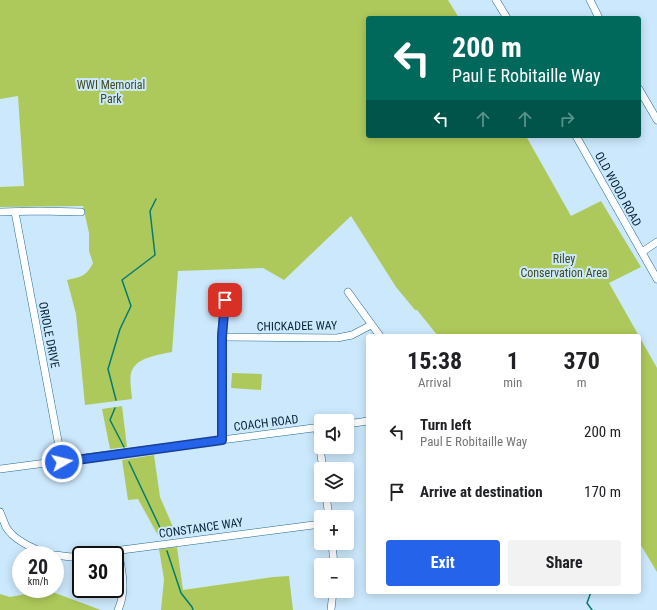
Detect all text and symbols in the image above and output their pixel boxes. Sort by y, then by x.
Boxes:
text: 200 m [452,31,522,64]
icon: left [386,32,438,84]
text: Paul E Robitaille Way [452,65,600,86]
park label: WWI Memorial Park [77,78,145,106]
icon: left [430,108,452,130]
icon: ahead [472,108,494,130]
icon: ahead [514,108,536,130]
icon: right [556,108,578,130]
street label: OLD WOOD ROAD [592,149,644,229]
park label: Riley Conservation Area [520,252,608,280]
pin [208,283,242,317]
icon: arrive [214,289,236,311]
street label: ORIOLE DRIVE [36,301,62,369]
street label: CHICKADEE WAY [257,318,338,334]
text: 15:38 [407,347,462,375]
text: 1 [507,347,519,375]
text: 370 [563,347,600,375]
text: Arrival [418,375,451,390]
text: min [503,375,522,390]
text: m [577,375,587,390]
street label: COACH ROAD [233,412,299,434]
map controls [314,414,354,598]
button: sound [314,414,354,454]
text: Turn left [420,416,471,434]
icon: left [386,421,408,443]
text: 200 m [584,423,621,441]
text: Paul E Robitaille Way [420,434,527,449]
position arrow [41,441,83,483]
button: layers [314,462,354,502]
icon: arrive [386,481,408,503]
text: Arrive at destination [420,483,543,501]
text: 170 m [584,483,621,501]
button: + [314,510,354,550]
street label: CONSTANCE WAY [158,515,245,541]
button: Exit [386,540,500,586]
button: Share [508,540,621,586]
speed limit sign: 30 [72,546,124,598]
text: 20 [28,555,48,579]
button: − [314,558,354,598]
text: km/h [28,576,48,587]

